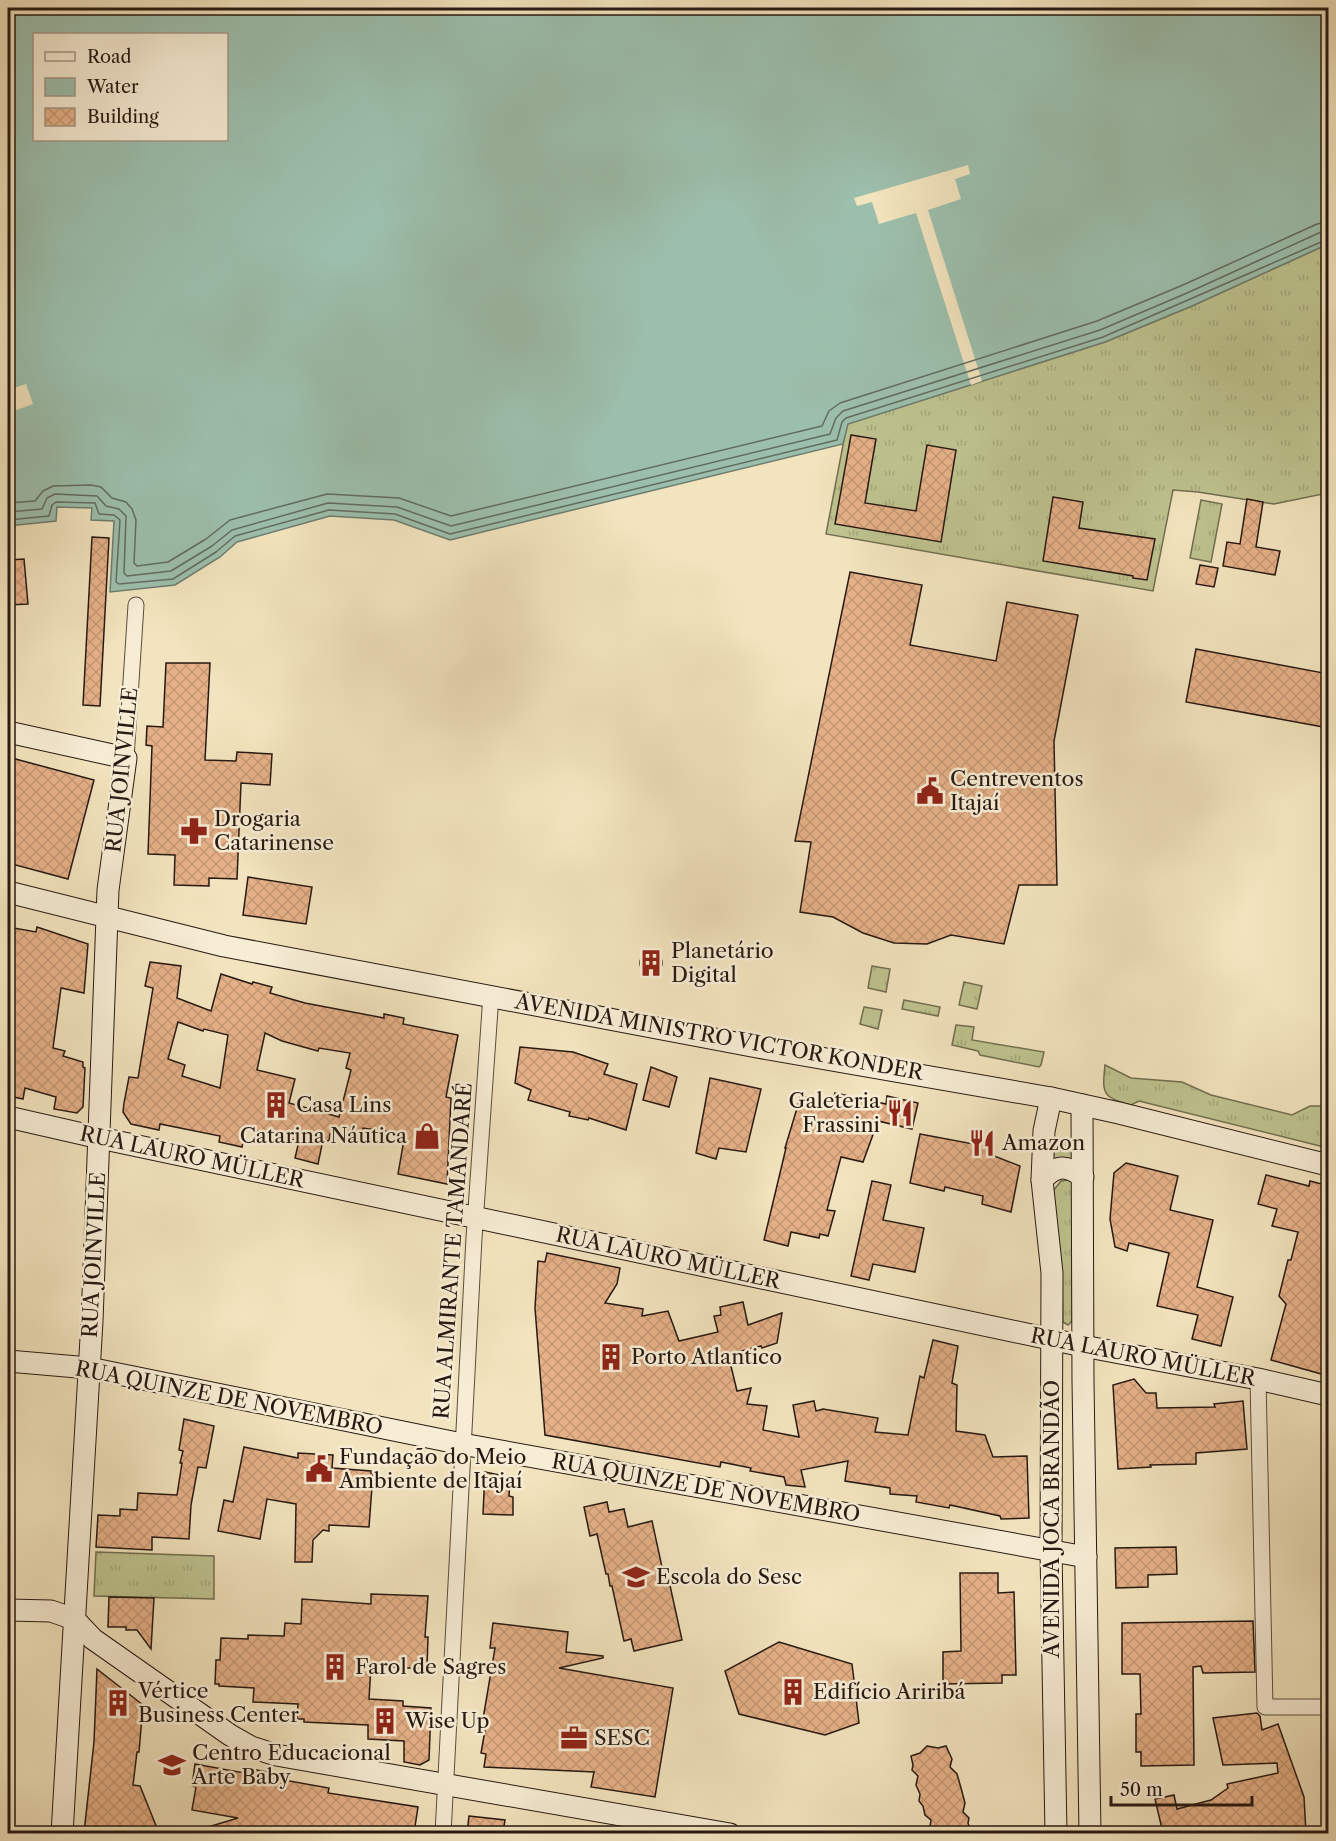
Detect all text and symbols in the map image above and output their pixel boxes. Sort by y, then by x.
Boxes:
legend [33,33,228,141]
text: Road [87,46,132,68]
text: Water [86,76,139,98]
text: Building [87,106,159,128]
street label: RUA JOINVILLE [100,686,143,854]
place label: Centreventos Itajaí [950,766,1084,815]
public building icon: Centreventos Itajaí [915,776,945,806]
place label: Drogaria Catarinense [214,806,334,855]
pharmacy icon: Drogaria Catarinense [179,816,209,846]
place label: Planetário Digital [671,938,774,987]
building icon: Planetário Digital [636,948,666,978]
street label: AVENIDA MINISTRO VICTOR KONDER [512,988,927,1085]
street label: RUA ALMIRANTE TAMANDARÉ [428,1082,477,1420]
place label: Galeteria Frassini [789,1088,881,1137]
building icon: Casa Lins [261,1090,291,1120]
place label: Casa Lins [296,1092,391,1117]
restaurant icon: Galeteria Frassini [885,1098,915,1128]
street label: RUA LAURO MÜLLER [78,1121,308,1193]
shop icon: Catarina Náutica [412,1121,442,1151]
place label: Catarina Náutica [240,1123,408,1148]
restaurant icon: Amazon [967,1128,997,1158]
place label: Amazon [1001,1130,1085,1155]
street label: RUA JOINVILLE [77,1171,110,1338]
street label: RUA LAURO MÜLLER [554,1222,784,1294]
street label: RUA LAURO MÜLLER [1029,1322,1259,1391]
building icon: Porto Atlantico [596,1342,626,1372]
place label: Porto Atlantico [631,1344,782,1369]
street label: RUA QUINZE DE NOVEMBRO [73,1355,385,1440]
street label: AVENIDA JOCA BRANDÃO [1039,1380,1064,1659]
place label: Fundação do Meio Ambiente de Itajaí [338,1444,526,1493]
street label: RUA QUINZE DE NOVEMBRO [550,1448,862,1527]
public building icon: Fundação do Meio Ambiente de Itajaí [304,1454,334,1484]
school or university icon: Escola do Sesc [621,1562,651,1592]
place label: Escola do Sesc [656,1564,802,1589]
building icon: Farol de Sagres [320,1652,350,1682]
place label: Farol de Sagres [355,1654,507,1679]
building icon: Edifício Ariribá [778,1677,808,1707]
place label: Vértice Business Center [137,1678,299,1727]
place label: Edifício Ariribá [813,1679,967,1704]
building icon: Vértice Business Center [103,1688,133,1718]
building icon: Wise Up [370,1706,400,1736]
place label: Wise Up [404,1708,490,1733]
office icon: SESC [559,1723,589,1753]
place label: SESC [594,1725,650,1750]
place label: Centro Educacional Arte Baby [191,1740,391,1789]
school or university icon: Centro Educacional Arte Baby [157,1750,187,1780]
scale bar [1111,1769,1252,1807]
text: 50 m [1120,1779,1163,1801]

